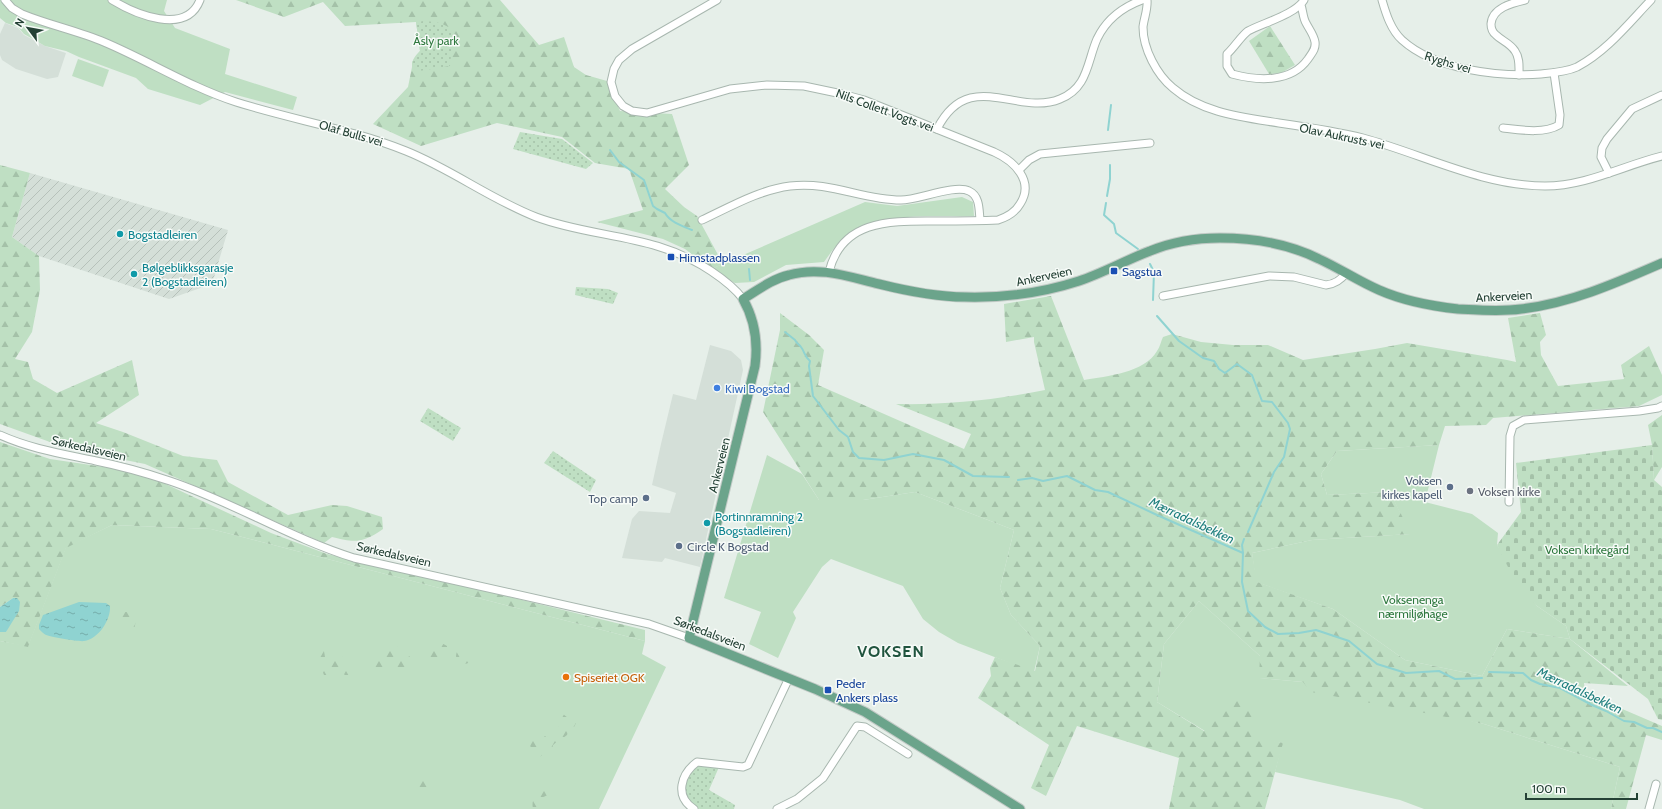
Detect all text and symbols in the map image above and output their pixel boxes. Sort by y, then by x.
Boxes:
north arrow [8,8,48,48]
text: N [12,16,28,30]
park label: Åsly park [413,33,459,48]
street label: Ryghs vei [1423,48,1473,76]
street label: Nils Collett Vogts vei [834,85,936,135]
street label: Olaf Bulls vei [317,117,385,149]
street label: Olav Aukrusts vei [1298,120,1386,152]
place label: Bogstadleiren [128,227,197,242]
marker: Bogstadleiren [115,229,125,239]
place label: Himstadplassen [679,250,760,265]
marker: Himstadplassen [666,252,676,262]
place label: Bølgeblikksgarasje 2 (Bogstadleiren) [142,260,233,289]
street label: Ankerveien [1015,263,1073,289]
place label: Sagstua [1122,264,1162,279]
marker: Sagstua [1109,266,1119,276]
marker: Bølgeblikksgarasje 2 (Bogstadleiren) [129,269,139,279]
street label: Ankerveien [1475,287,1533,305]
place label: Kiwi Bogstad [725,381,790,396]
marker: Kiwi Bogstad [712,383,722,393]
street label: Sørkedalsveien [50,432,128,464]
street label: Ankerveien [705,436,733,494]
place label: Voksen kirkes kapell [1382,473,1442,502]
marker: Voksen kirkes kapell [1445,482,1455,492]
place label: Voksen kirke [1478,484,1540,499]
marker: Voksen kirke [1465,486,1475,496]
place label: Top camp [588,491,638,506]
marker: Top camp [641,493,651,503]
water label: Mærradalsbekken [1146,493,1237,547]
place label: Portinnramning 2 (Bogstadleiren) [715,509,803,538]
marker: Portinnramning 2 (Bogstadleiren) [702,518,712,528]
street label: Sørkedalsveien [355,538,433,570]
place label: Circle K Bogstad [687,539,769,554]
marker: Circle K Bogstad [674,541,684,551]
park label: Voksen kirkegård [1545,542,1629,557]
park label: Voksenenga nærmiljøhage [1378,592,1448,621]
street label: Sørkedalsveien [672,612,749,654]
district label: VOKSEN [857,642,925,661]
water label: Mærradalsbekken [1534,663,1625,717]
place label: Spiseriet OGK [574,670,645,685]
marker: Spiseriet OGK [561,672,571,682]
place label: Peder Ankers plass [836,676,898,705]
marker: Peder Ankers plass [823,685,833,695]
scale bar [1526,775,1637,801]
text: 100 m [1532,781,1566,796]

